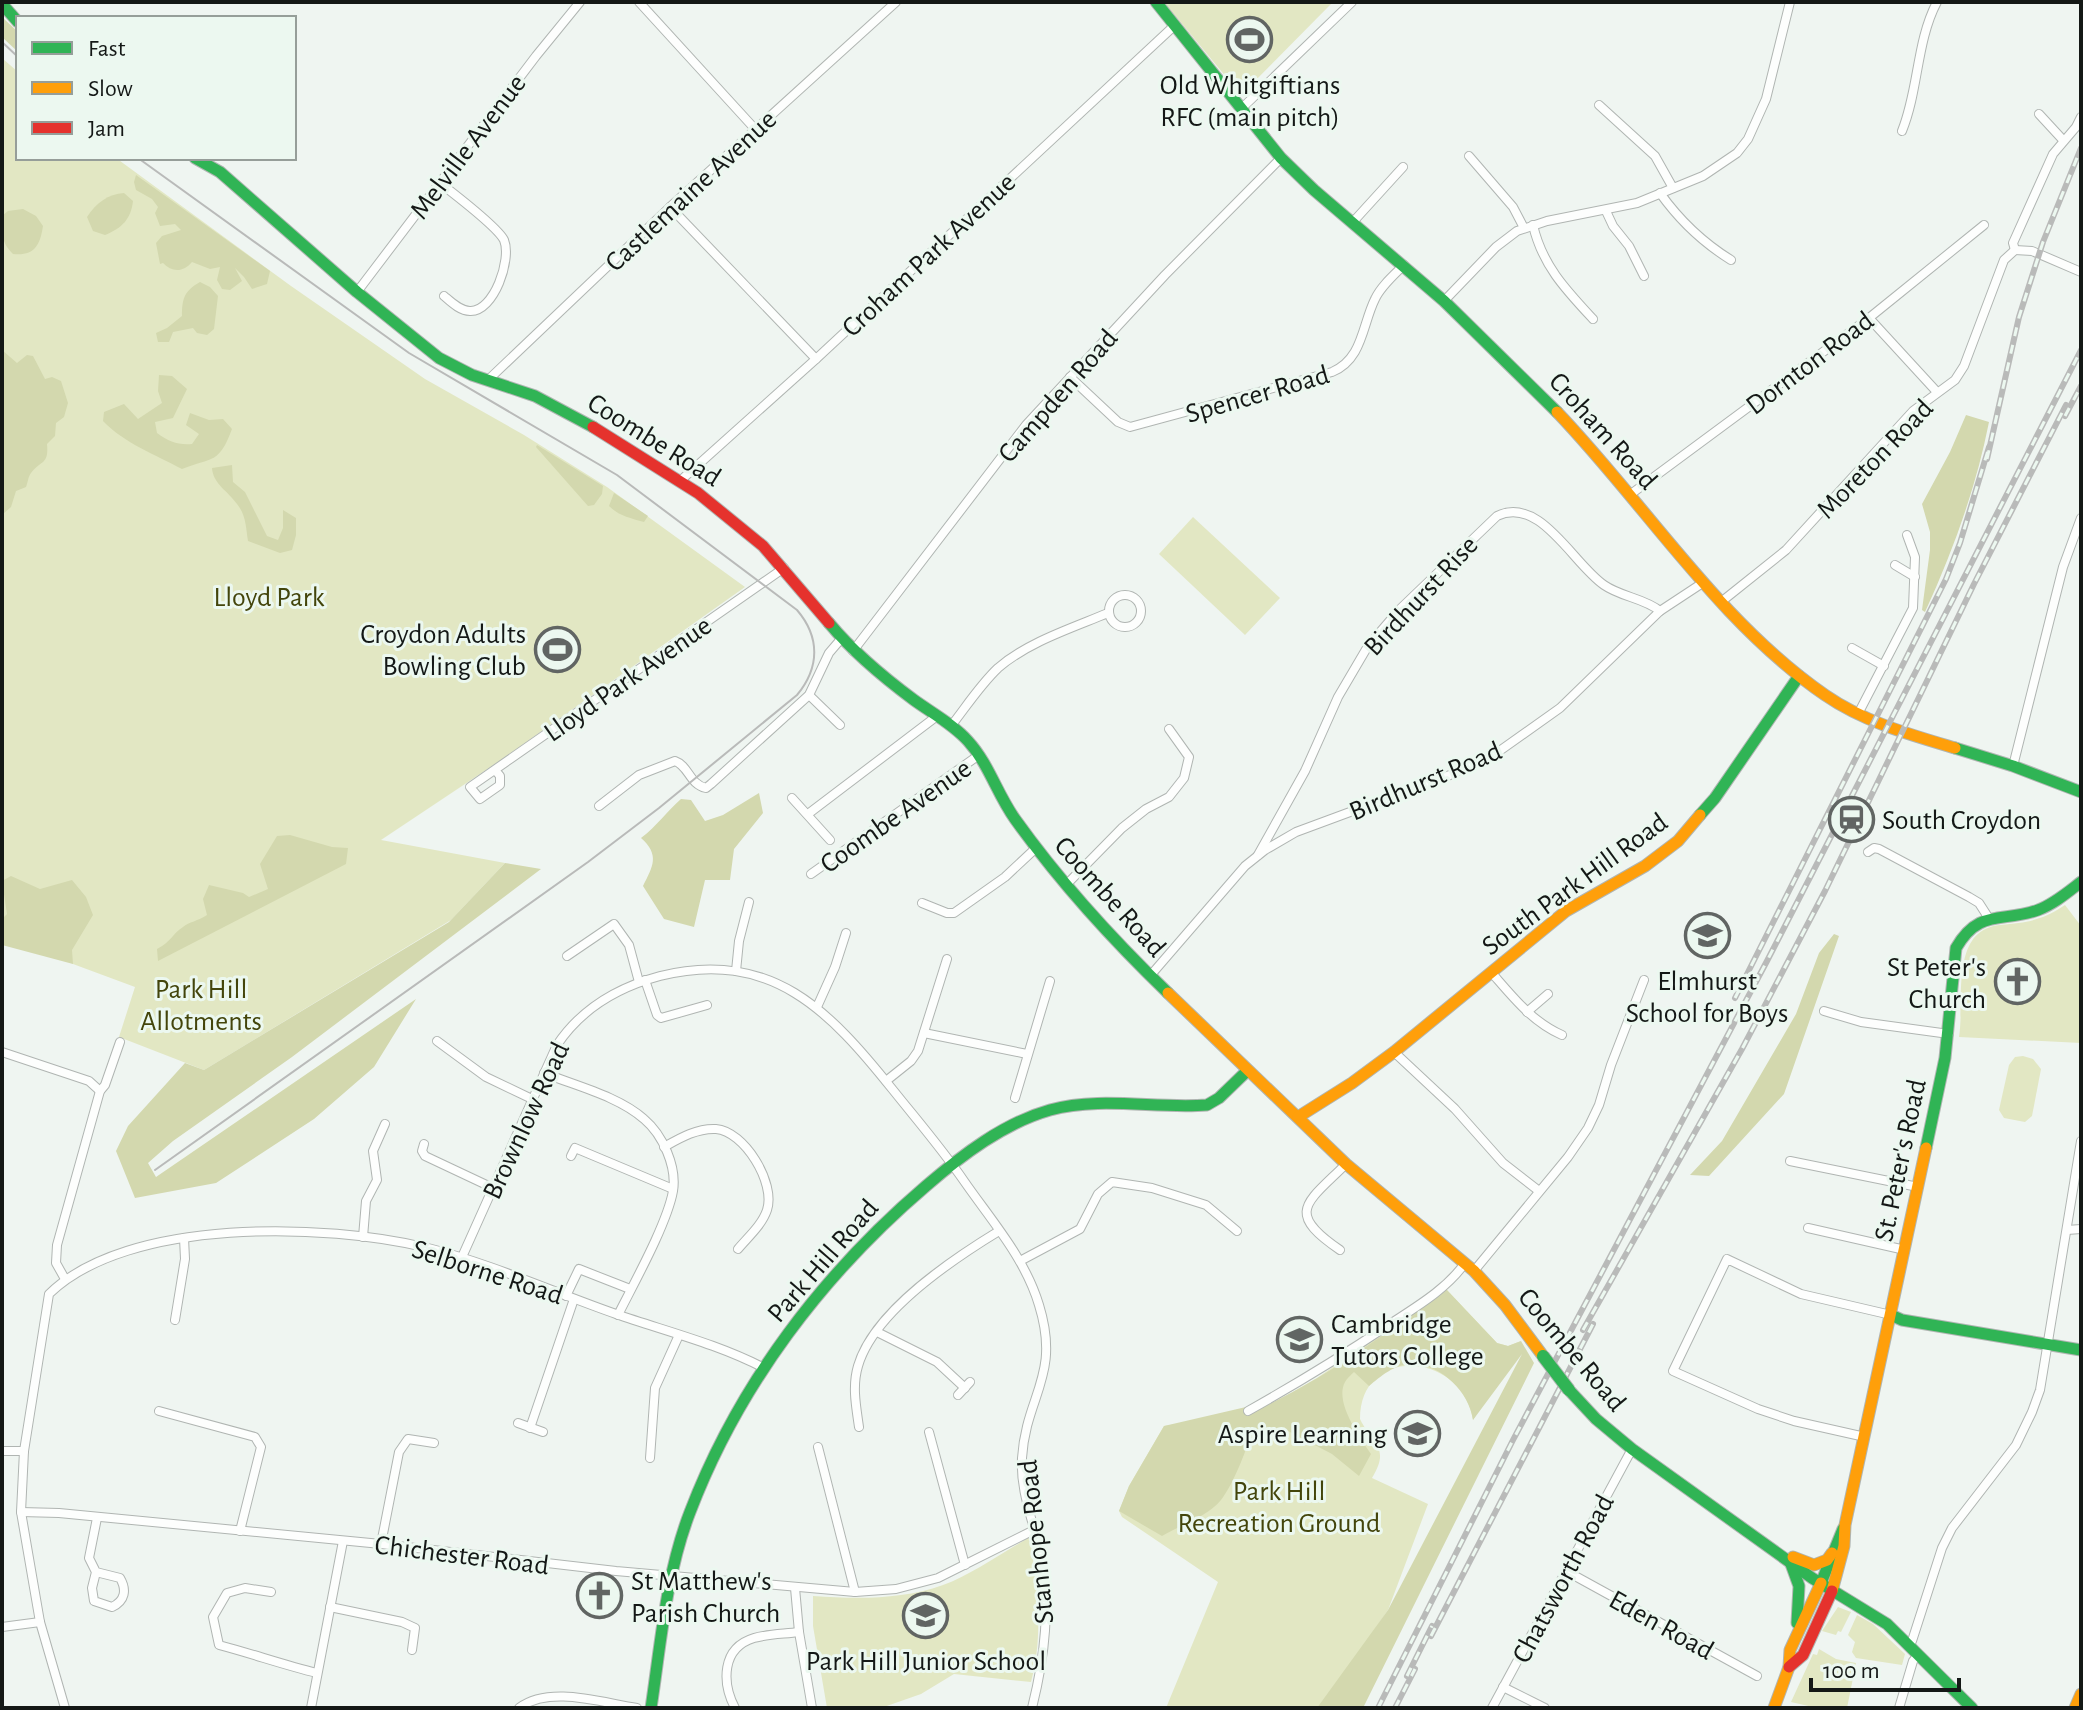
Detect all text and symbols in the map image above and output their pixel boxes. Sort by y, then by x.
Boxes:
sports icon: Old Whitgiftians RFC (main pitch) [1226,15,1274,63]
legend [16,16,296,160]
text: Fast [88,37,126,61]
street label: Melville Avenue [405,70,532,225]
place label: Old Whitgiftians RFC (main pitch) [1160,72,1340,132]
text: Slow [88,77,133,101]
street label: Castlemaine Avenue [601,105,782,278]
text: Jam [88,117,125,141]
street label: Croham Park Avenue [837,168,1021,343]
street label: Dornton Road [1741,307,1879,420]
street label: Campden Road [993,324,1124,468]
street label: Spencer Road [1183,361,1332,429]
street label: Croham Road [1543,367,1662,495]
street label: Coombe Road [582,389,725,493]
street label: Moreton Road [1812,394,1939,524]
street label: Birdhurst Rise [1359,531,1484,662]
park label: Lloyd Park [214,584,325,612]
street label: Lloyd Park Avenue [539,612,717,748]
place label: Croydon Adults Bowling Club [360,621,526,681]
sports icon: Croydon Adults Bowling Club [533,625,581,673]
street label: Birdhurst Road [1345,737,1506,826]
street label: Coombe Avenue [816,754,977,879]
station icon: South Croydon [1827,795,1875,843]
place label: South Croydon [1882,807,2041,835]
street label: South Park Hill Road [1477,808,1673,961]
street label: Coombe Road [1049,832,1171,963]
school or university icon: Elmhurst School for Boys [1683,912,1731,960]
place label: St Peter's Church [1887,954,1986,1014]
church icon: St Peter's Church [1993,958,2041,1006]
place label: Elmhurst School for Boys [1626,968,1788,1028]
park label: Park Hill Allotments [140,976,262,1036]
street label: Brownlow Road [478,1038,575,1204]
street label: St. Peter's Road [1870,1077,1932,1244]
street label: Park Hill Road [763,1194,884,1328]
street label: Selborne Road [408,1235,566,1310]
street label: Coombe Road [1512,1283,1631,1417]
place label: Cambridge Tutors College [1331,1311,1484,1371]
school or university icon: Cambridge Tutors College [1276,1315,1324,1363]
school or university icon: Aspire Learning [1394,1409,1442,1457]
place label: Aspire Learning [1218,1421,1387,1449]
street label: Stanhope Road [1014,1458,1060,1625]
park label: Park Hill Recreation Ground [1177,1478,1381,1538]
street label: Chatsworth Road [1508,1490,1620,1668]
street label: Chichester Road [373,1531,550,1581]
place label: St Matthew's Parish Church [631,1568,780,1628]
church icon: St Matthew's Parish Church [576,1572,624,1620]
street label: Eden Road [1604,1586,1718,1666]
school or university icon: Park Hill Junior School [902,1591,950,1639]
scale bar [1811,1642,1959,1692]
place label: Park Hill Junior School [806,1648,1046,1676]
text: 100 m [1823,1659,1880,1683]

